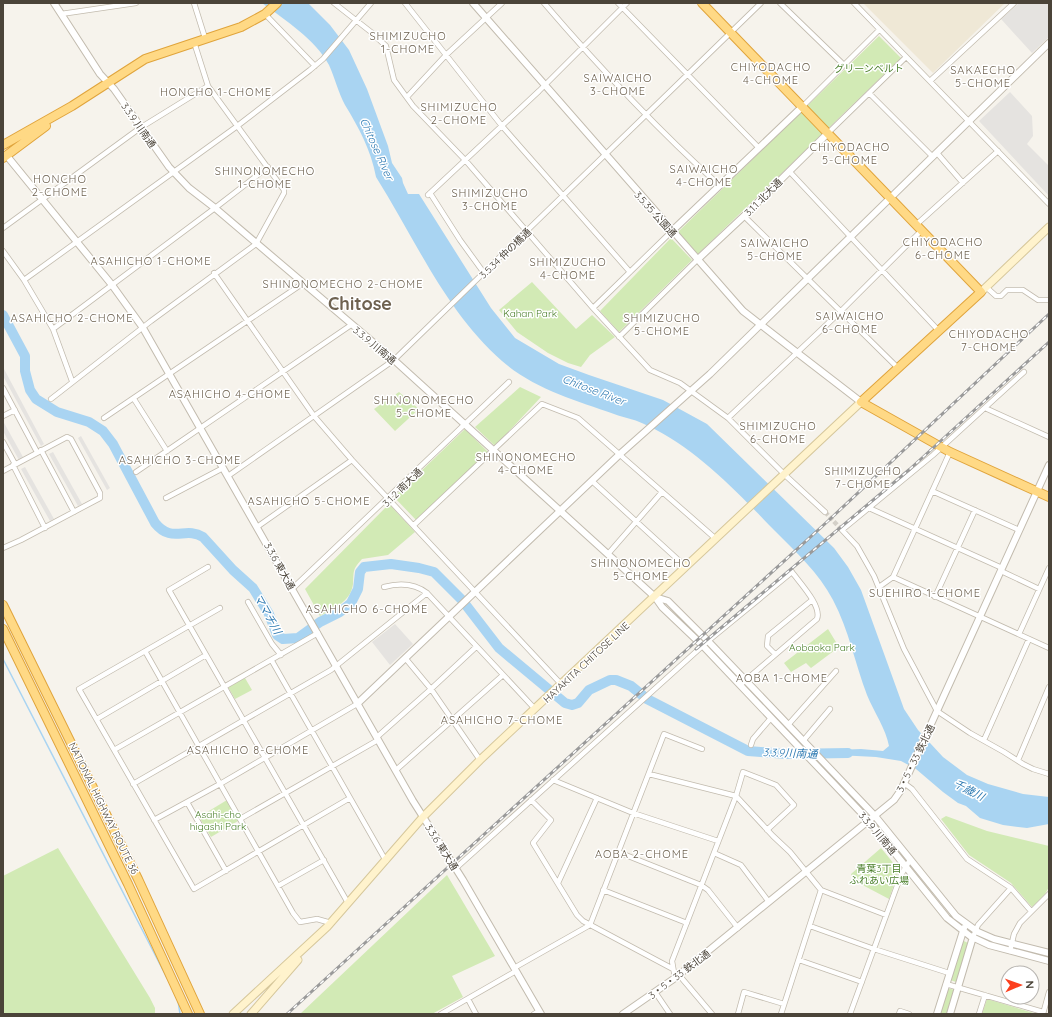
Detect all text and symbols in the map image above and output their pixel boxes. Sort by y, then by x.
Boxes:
district label: SHIMIZUCHO 1-CHOME [369,29,447,56]
district label: CHIYODACHO 4-CHOME [731,60,811,87]
park label: グリーンベルト [834,62,904,75]
district label: SAKAECHO 5-CHOME [950,63,1016,90]
district label: SAIWAICHO 3-CHOME [584,71,652,98]
district label: HONCHO 1-CHOME [160,85,272,99]
street label: 3.3.9 川南通 [118,100,159,150]
district label: SHIMIZUCHO 2-CHOME [420,100,498,127]
water label: Chitose River [357,116,398,184]
district label: CHIYODACHO 5-CHOME [810,140,890,167]
district label: SAIWAICHO 4-CHOME [670,162,738,189]
district label: SHINONOMECHO 1-CHOME [215,164,315,191]
district label: HONCHO 2-CHOME [32,172,88,199]
street label: 3.1.1 北大通 [742,176,785,219]
district label: SHIMIZUCHO 3-CHOME [451,186,529,213]
street label: 3.5.35 公園通 [632,189,680,240]
street label: 3.5.34 仲の橋通 [477,225,534,281]
district label: CHIYODACHO 6-CHOME [903,235,983,262]
district label: SAIWAICHO 5-CHOME [741,236,809,263]
district label: ASAHICHO 1-CHOME [91,254,211,268]
district label: SHIMIZUCHO 4-CHOME [529,255,607,282]
district label: SHINONOMECHO 2-CHOME [263,277,423,291]
district label: Chitose [328,292,392,315]
park label: Kahan Park [503,307,557,320]
district label: SAIWAICHO 6-CHOME [816,309,884,336]
district label: ASAHICHO 2-CHOME [11,311,133,325]
district label: SHIMIZUCHO 5-CHOME [623,311,701,338]
street label: 3.3.9 川南通 [350,324,399,367]
district label: CHIYODACHO 7-CHOME [949,327,1029,354]
water label: Chitose River [560,372,629,409]
district label: ASAHICHO 4-CHOME [169,387,291,401]
district label: SHINONOMECHO 5-CHOME [374,393,474,420]
district label: SHIMIZUCHO 6-CHOME [739,419,817,446]
district label: SHINONOMECHO 4-CHOME [476,450,576,477]
district label: ASAHICHO 3-CHOME [119,453,241,467]
district label: SHIMIZUCHO 7-CHOME [824,464,902,491]
street label: 3.1.2 南大通 [380,465,425,510]
district label: ASAHICHO 5-CHOME [248,494,370,508]
street label: 3.3.6 東大通 [261,540,298,592]
district label: SHINONOMECHO 5-CHOME [591,556,691,583]
district label: SUEHIRO 1-CHOME [869,586,981,600]
water label: ママチ川 [251,591,285,638]
district label: ASAHICHO 6-CHOME [306,602,428,616]
street label: HAYAKITA CHITOSE LINE [540,619,632,706]
park label: Aobaoka Park [789,641,855,654]
district label: AOBA 1-CHOME [736,671,828,685]
district label: ASAHICHO 7-CHOME [441,713,563,727]
street label: 3・5・33 鉄北通 [893,722,937,794]
street label: NATIONAL HIGHWAY ROUTE 36 [66,740,142,877]
district label: ASAHICHO 8-CHOME [187,743,309,757]
water label: 3.3.9川南通 [762,745,820,761]
water label: 千歳川 [951,776,988,804]
park label: Asahi-cho higashi Park [190,808,246,833]
street label: 3.3.9 川南通 [856,809,899,858]
street label: 3.3.6 東大通 [422,822,461,873]
district label: AOBA 2-CHOME [595,847,689,861]
park label: 青葉3丁目 ふれあい広場 [849,862,909,887]
street label: 3・5・33 鉄北通 [646,947,713,1002]
north arrow [1000,965,1040,1005]
text: N [1023,980,1037,989]

